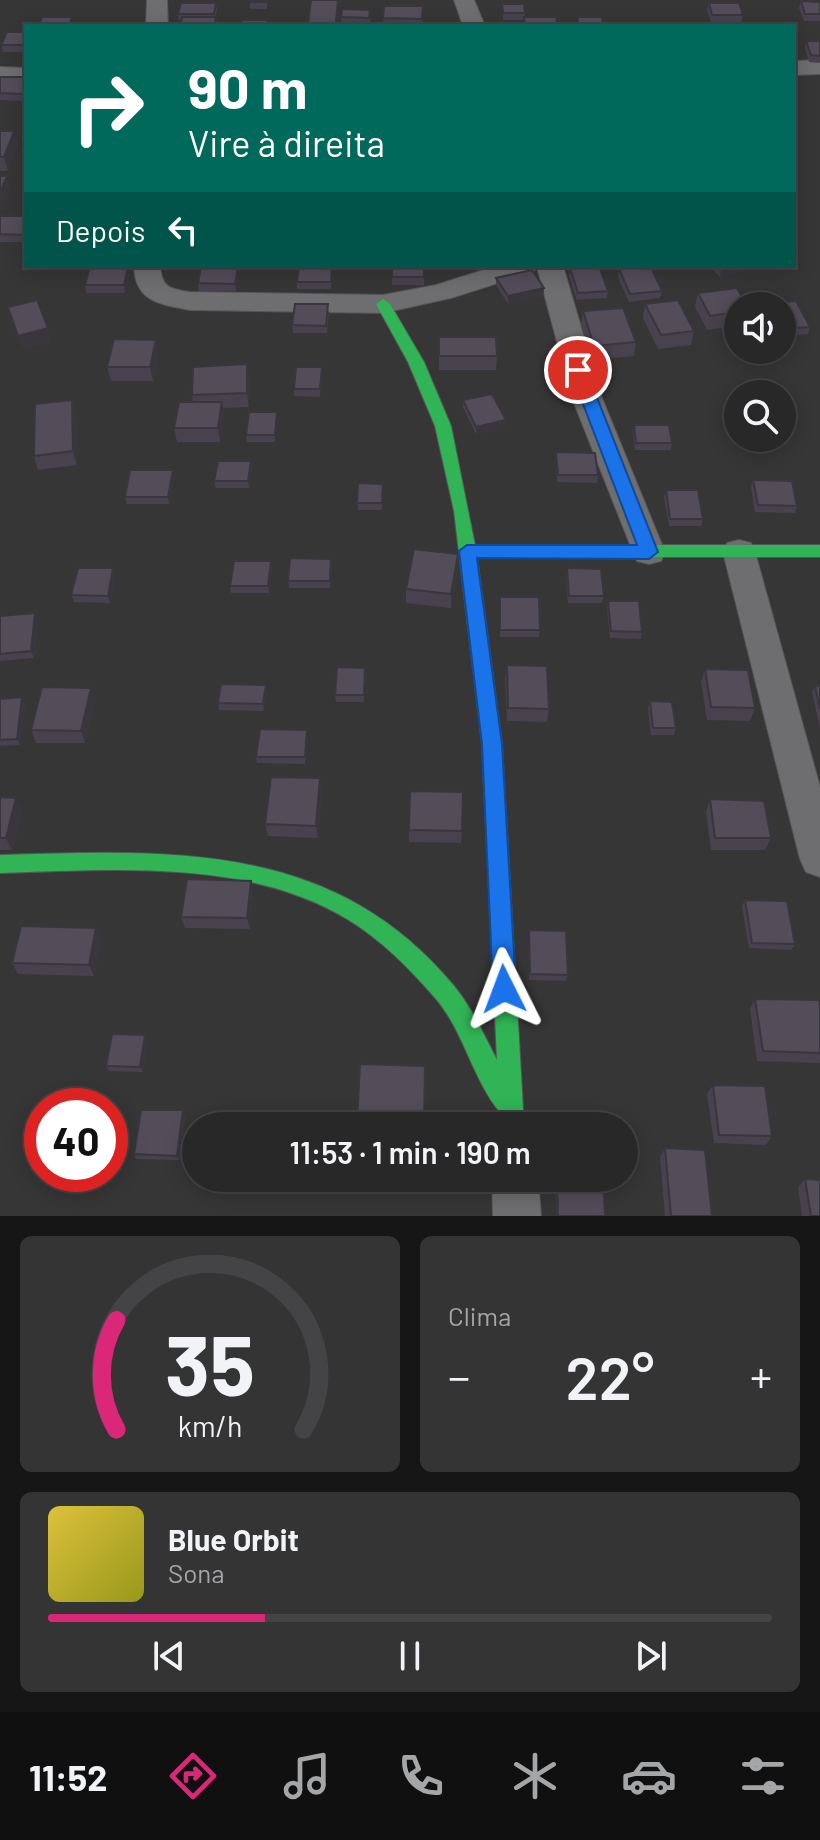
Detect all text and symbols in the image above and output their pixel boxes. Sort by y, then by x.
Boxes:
text: 90 m [188,53,308,120]
icon: right [56,56,160,160]
text: Vire à direita [188,121,385,164]
icon: left [161,208,205,252]
text: Depois [56,212,145,248]
map controls [724,292,796,452]
button: sound [724,292,796,364]
pin [544,336,612,404]
icon: arrive [556,348,600,392]
button: search [724,380,796,452]
position arrow [462,947,546,1031]
speed limit sign: 40 [24,1088,128,1192]
text: 11:53 · 1 min · 190 m [289,1134,531,1170]
text: Clima [448,1300,511,1331]
text: 35 [165,1313,255,1413]
text: 22° [566,1340,654,1412]
text: − [448,1349,470,1402]
text: + [750,1349,772,1402]
text: km/h [178,1408,242,1443]
text: Blue Orbit [168,1521,299,1557]
text: Sona [168,1557,225,1588]
icon: previous [147,1634,191,1678]
icon: pause [388,1634,432,1678]
icon: next [629,1634,673,1678]
icon: directions [165,1748,221,1804]
icon: music [279,1748,335,1804]
icon: phone [393,1748,449,1804]
icon: climate [507,1748,563,1804]
icon: car [621,1748,677,1804]
icon: filters [735,1748,791,1804]
text: 11:52 [29,1755,107,1798]

